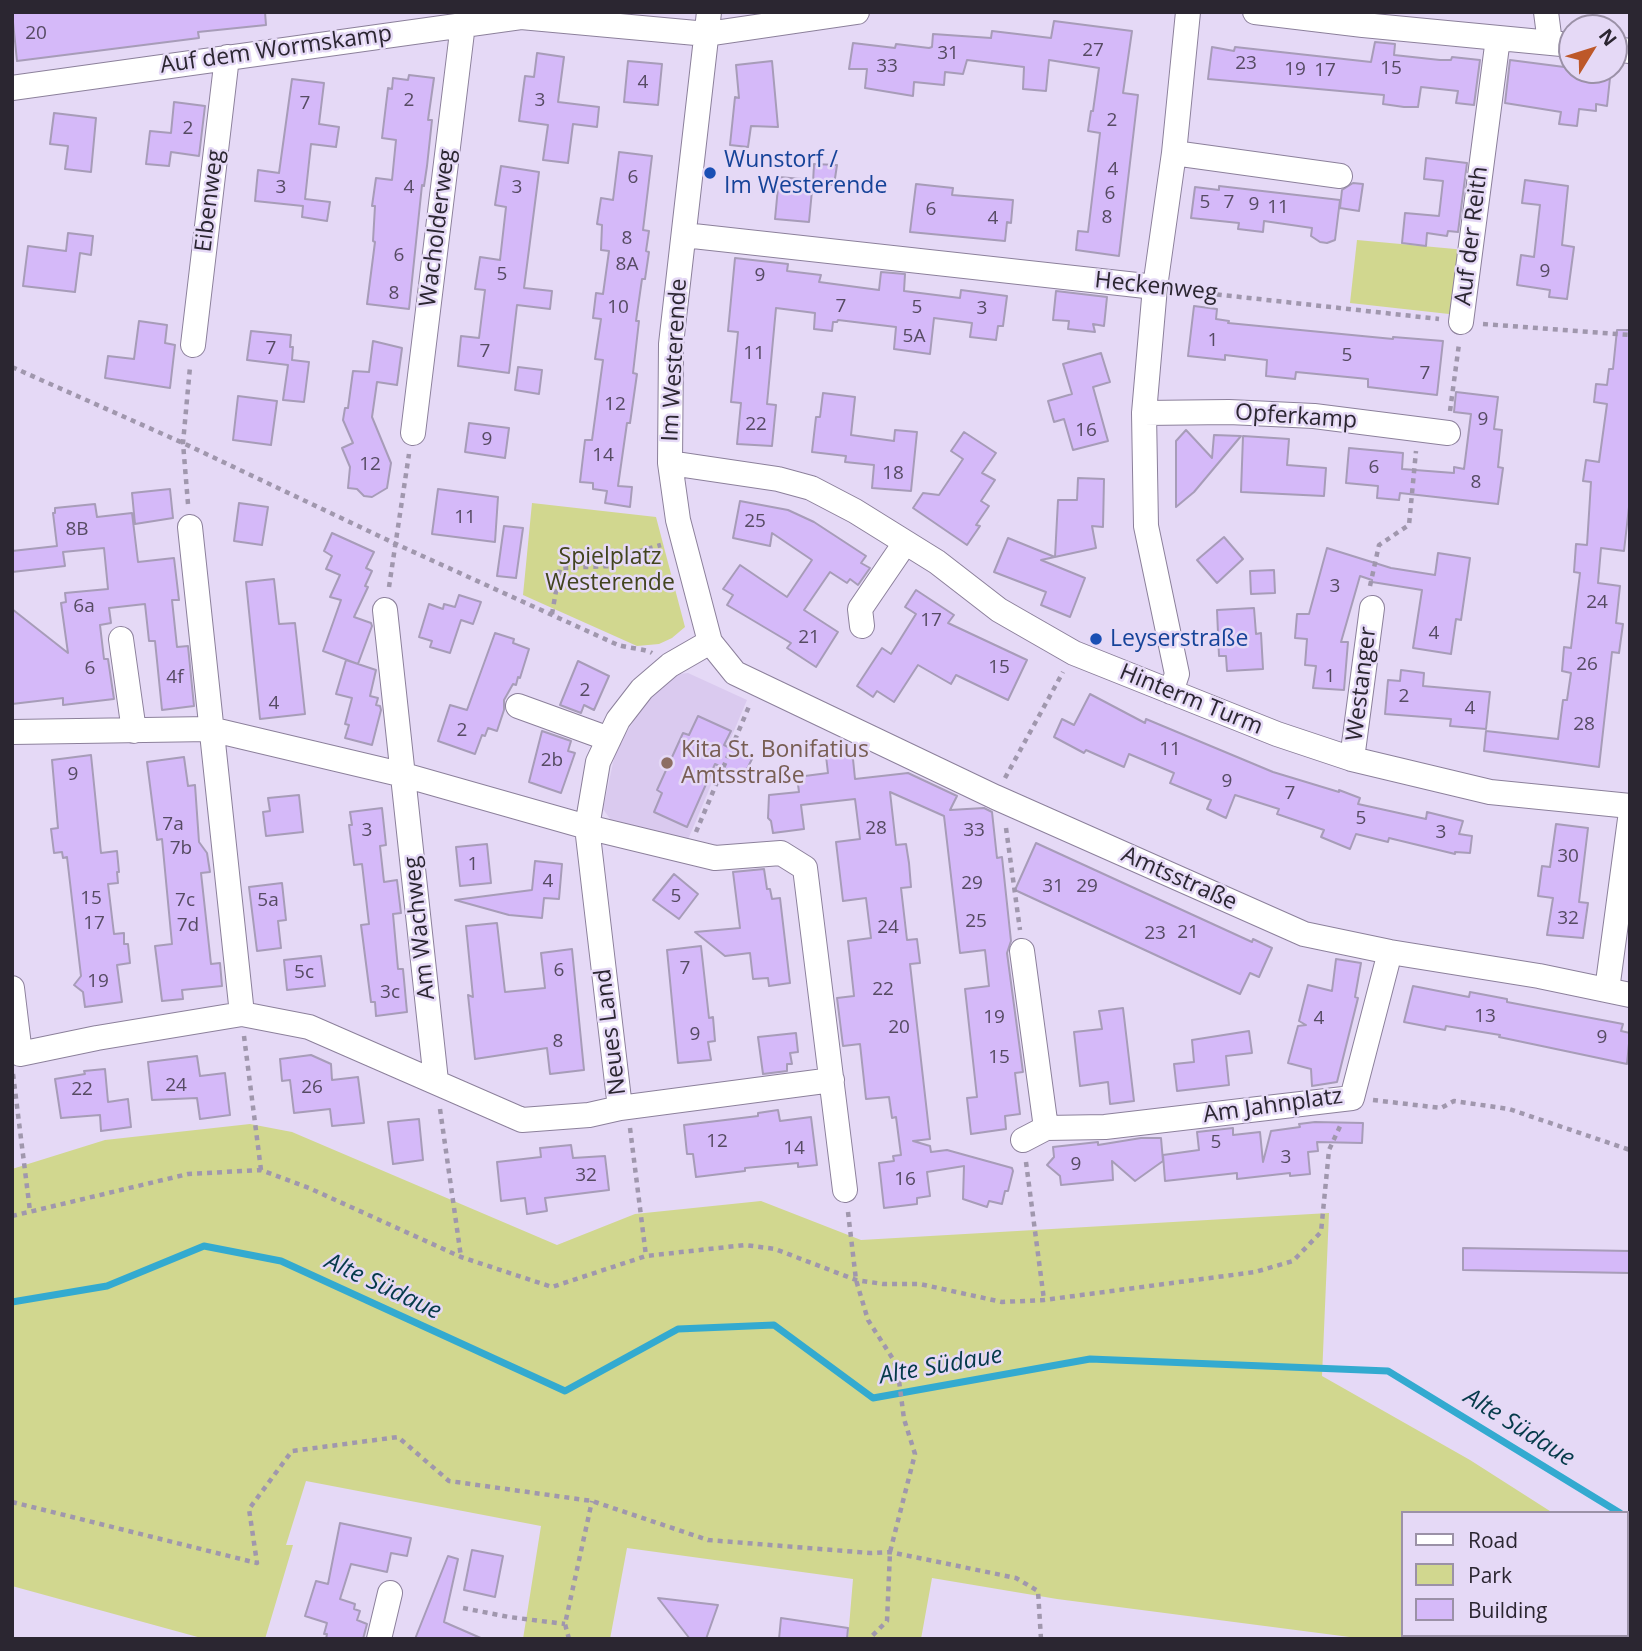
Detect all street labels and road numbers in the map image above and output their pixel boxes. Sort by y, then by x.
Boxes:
street label: Auf dem Wormskamp [158,20,394,80]
street label: Eibenweg [190,148,230,254]
street label: Wacholderweg [415,148,461,308]
street label: Auf der Reith [1450,165,1494,307]
street label: Heckenweg [1093,267,1219,307]
street label: Im Westerende [657,278,693,442]
street label: Opferkamp [1234,399,1358,435]
street label: Westanger [1341,625,1383,743]
street label: Hinterm Turm [1115,659,1267,741]
street label: Amtsstraße [1117,841,1241,917]
street label: Am Wachweg [399,855,441,1001]
street label: Neues Land [590,967,632,1097]
street label: Am Jahnplatz [1201,1083,1345,1129]

